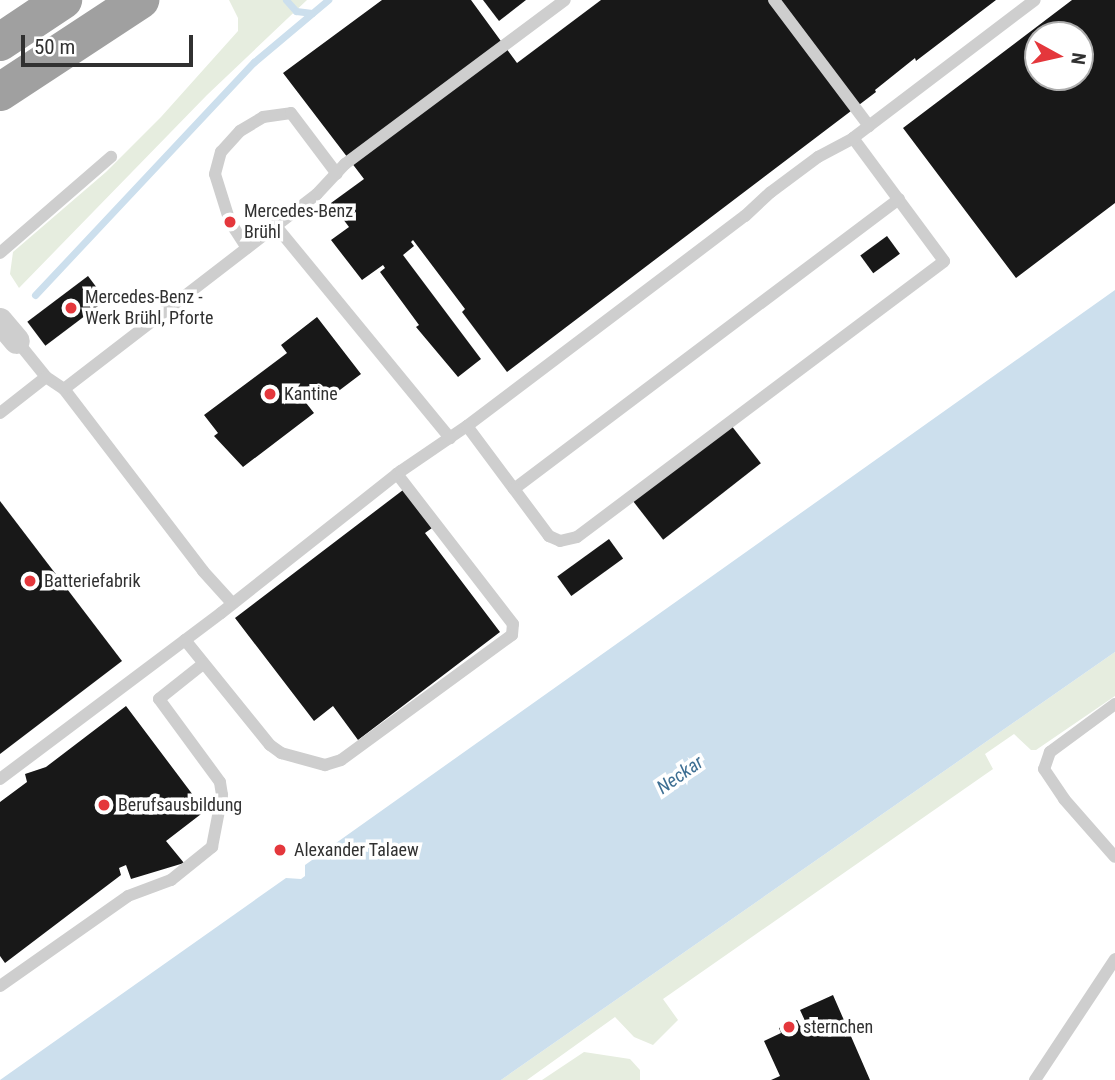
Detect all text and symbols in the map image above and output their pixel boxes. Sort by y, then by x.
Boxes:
scale bar [24,21,196,65]
north arrow [1024,21,1094,91]
text: 50 m [34,35,75,59]
text: N [1066,51,1091,66]
place label: Mercedes-Benz Brühl [244,201,353,244]
marker: Mercedes-Benz Brühl [222,214,238,230]
place label: Mercedes-Benz - Werk Brühl, Pforte [85,287,214,330]
marker: Mercedes-Benz - Werk Brühl, Pforte [63,300,79,316]
place label: Kantine [284,383,338,405]
marker: Kantine [262,386,278,402]
place label: Batteriefabrik [44,570,141,592]
marker: Batteriefabrik [22,573,38,589]
water label: Neckar [652,751,708,799]
place label: Berufsausbildung [118,794,242,816]
marker: Berufsausbildung [96,797,112,813]
place label: Alexander Talaew [294,839,419,861]
marker: Alexander Talaew [272,842,288,858]
place label: sternchen [803,1016,873,1038]
marker: sternchen [781,1019,797,1035]

